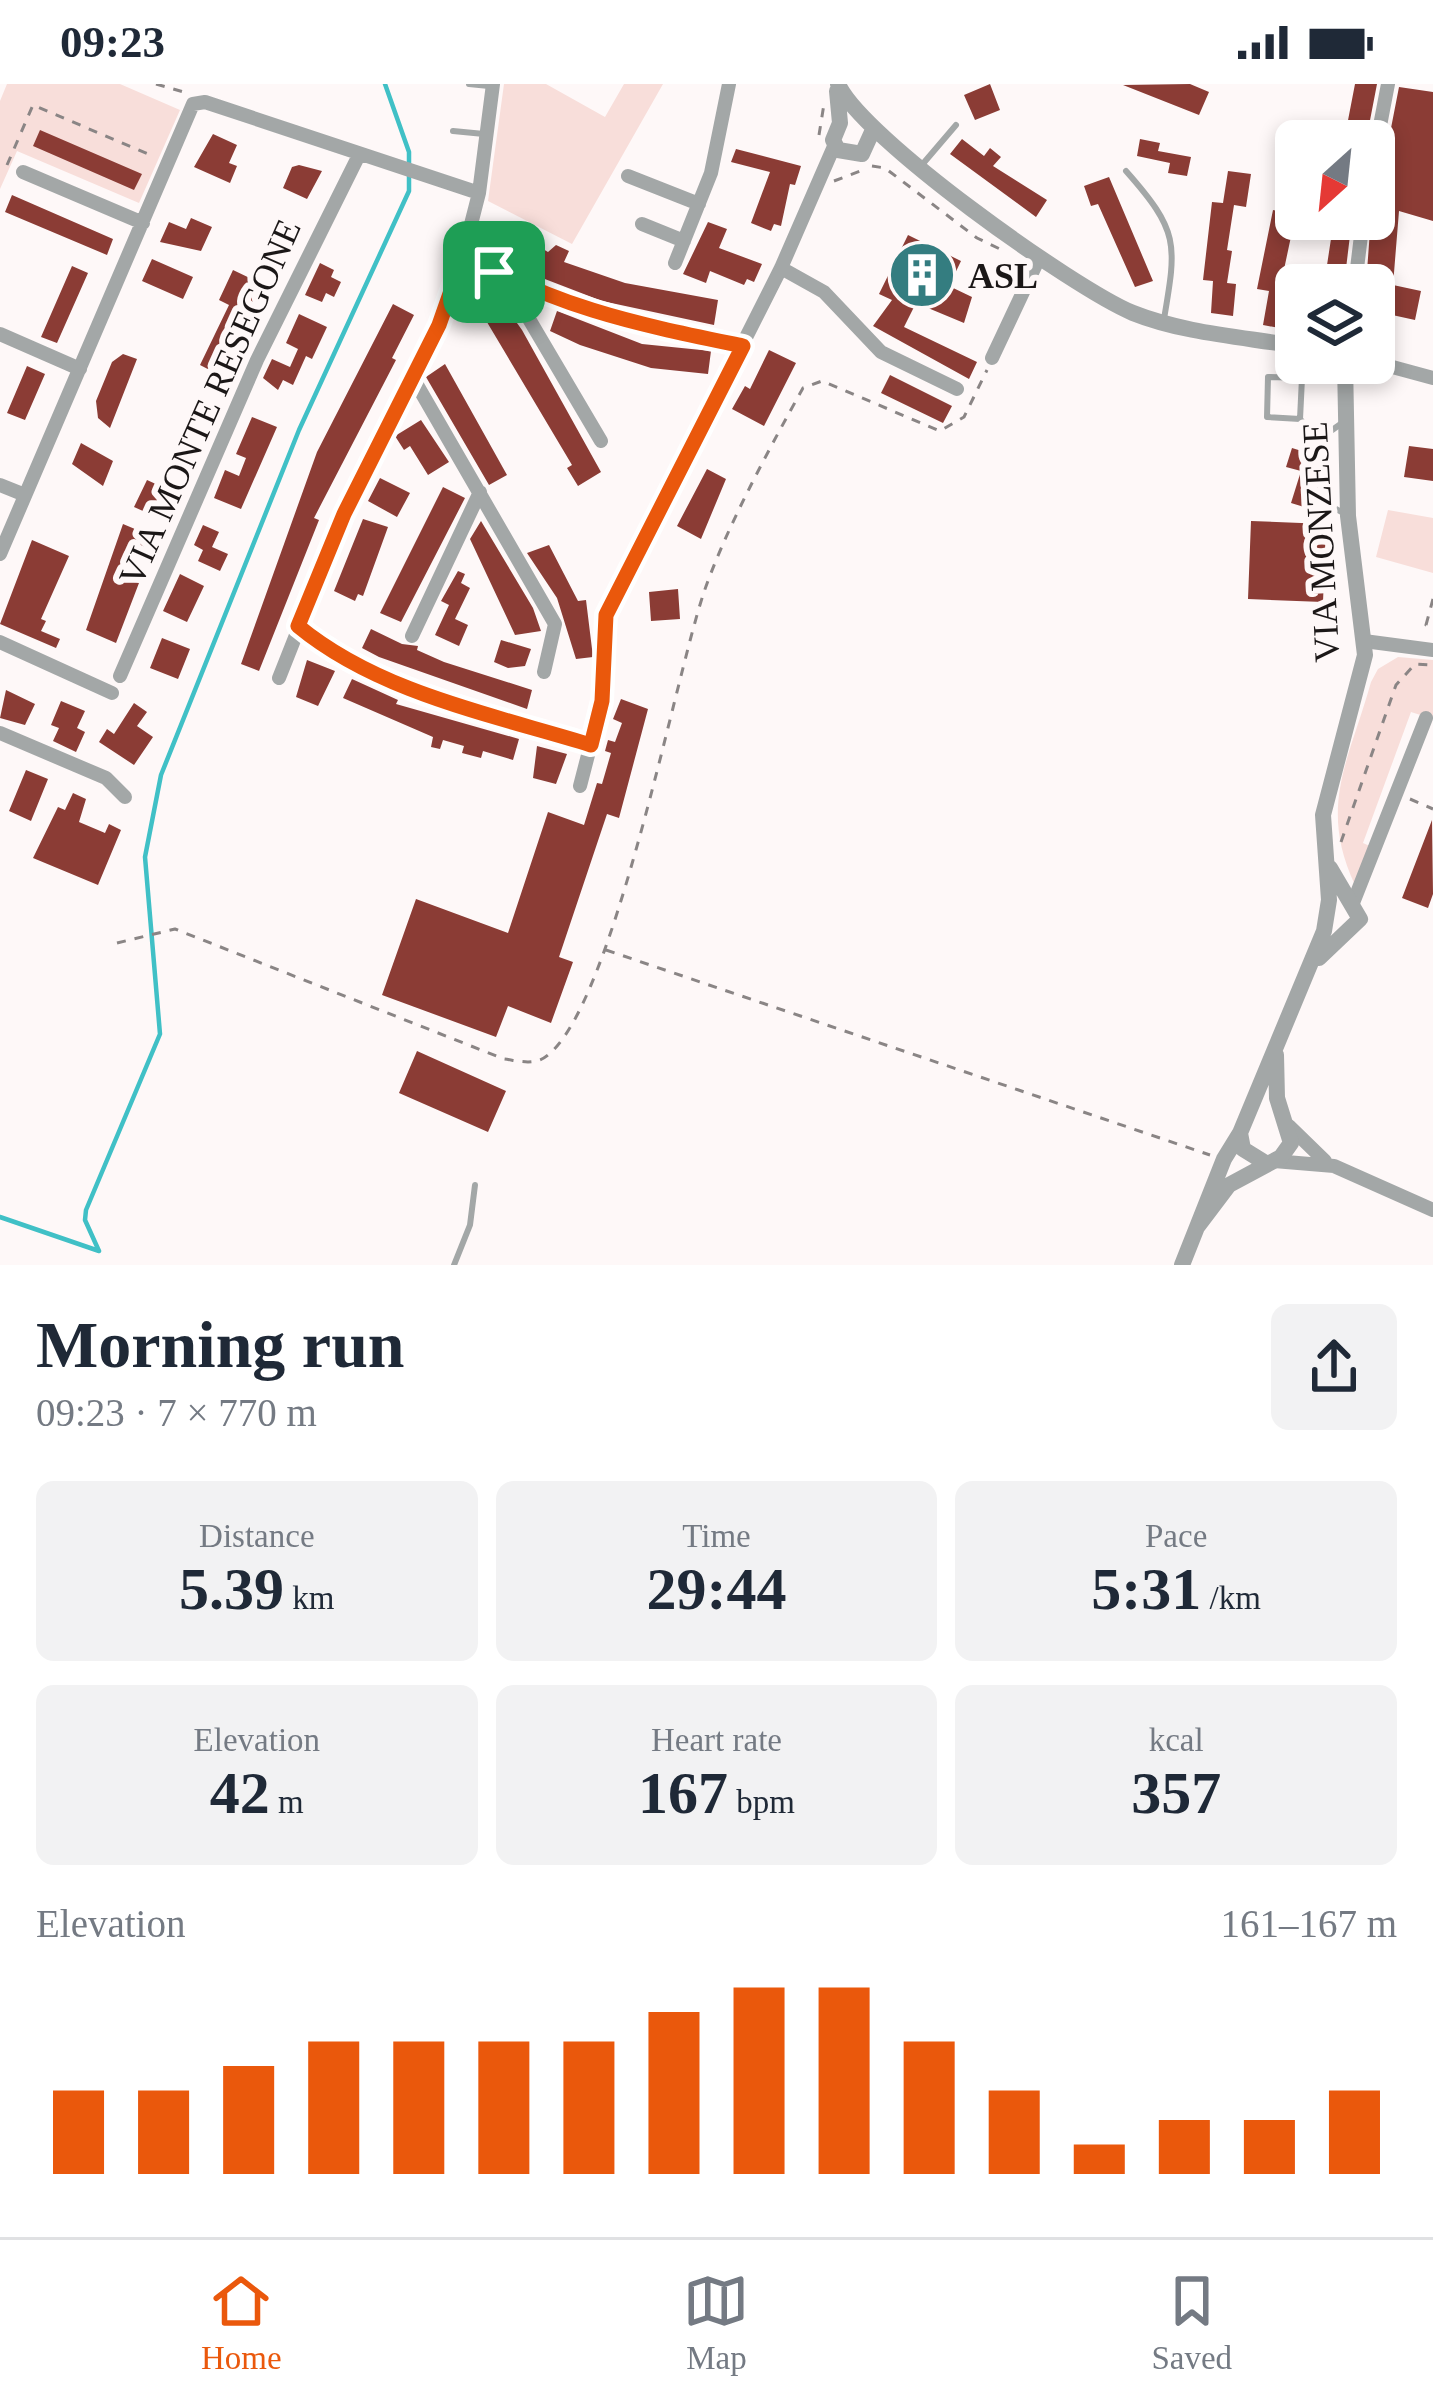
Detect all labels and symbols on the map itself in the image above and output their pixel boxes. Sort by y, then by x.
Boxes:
north arrow [1275,120,1395,240]
street label: VIA MONTE RESEGONE [111,213,309,591]
pin [443,221,545,323]
building icon: ASL [887,240,957,310]
place label: ASL [968,256,1038,296]
street label: VIA MONZESE [1295,421,1347,663]

